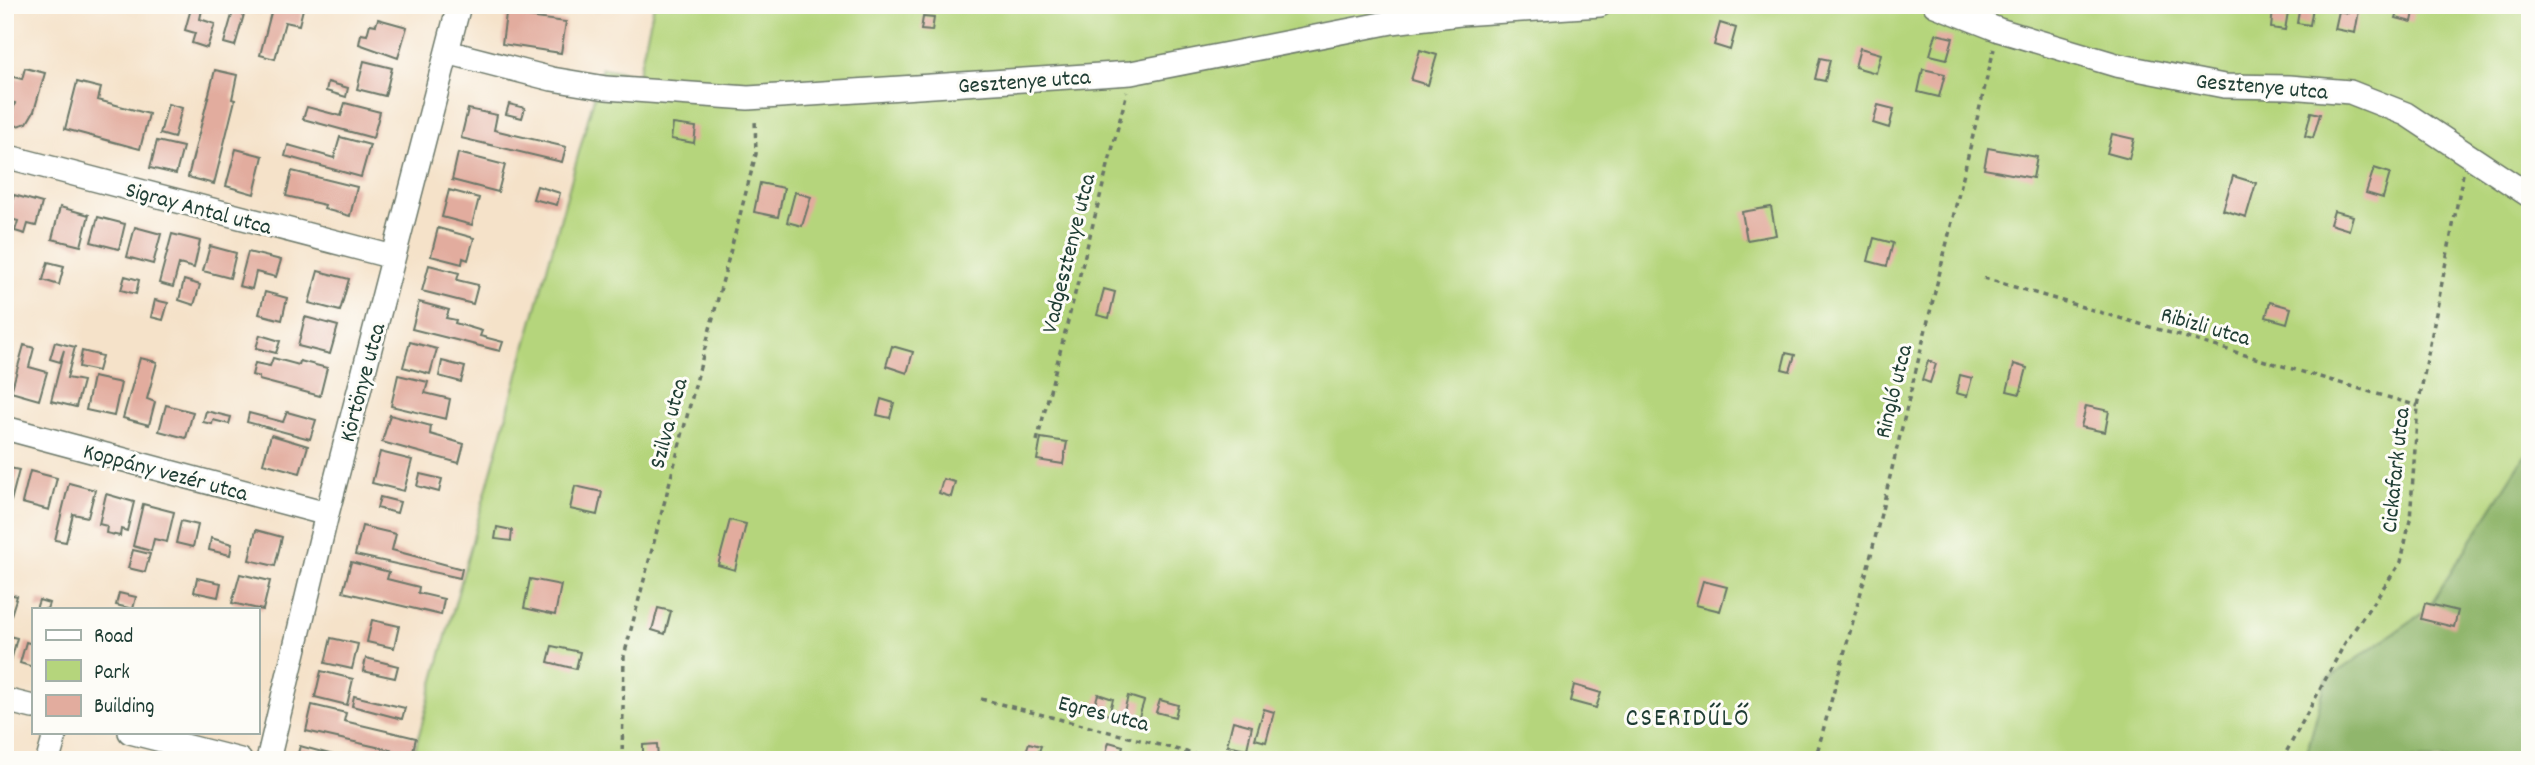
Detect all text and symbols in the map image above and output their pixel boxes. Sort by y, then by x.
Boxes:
street label: Gesztenye utca [957,62,1093,105]
street label: Gesztenye utca [2194,66,2330,111]
street label: Vadgesztenye utca [1035,169,1106,337]
street label: Sigray Antal utca [121,175,276,246]
street label: Ribizli utca [2156,300,2255,357]
street label: Körtönye utca [333,319,396,446]
street label: Ringló utca [1868,340,1923,442]
street label: Szilva utca [642,374,699,473]
street label: Cickafark utca [2375,405,2421,535]
street label: Koppány vezér utca [79,437,252,513]
legend [32,608,259,734]
text: Road [94,623,133,653]
text: Park [94,659,130,689]
street label: Egres utca [1054,688,1153,743]
text: Building [94,693,154,723]
district label: CSERIDŰLŐ [1626,701,1750,738]

